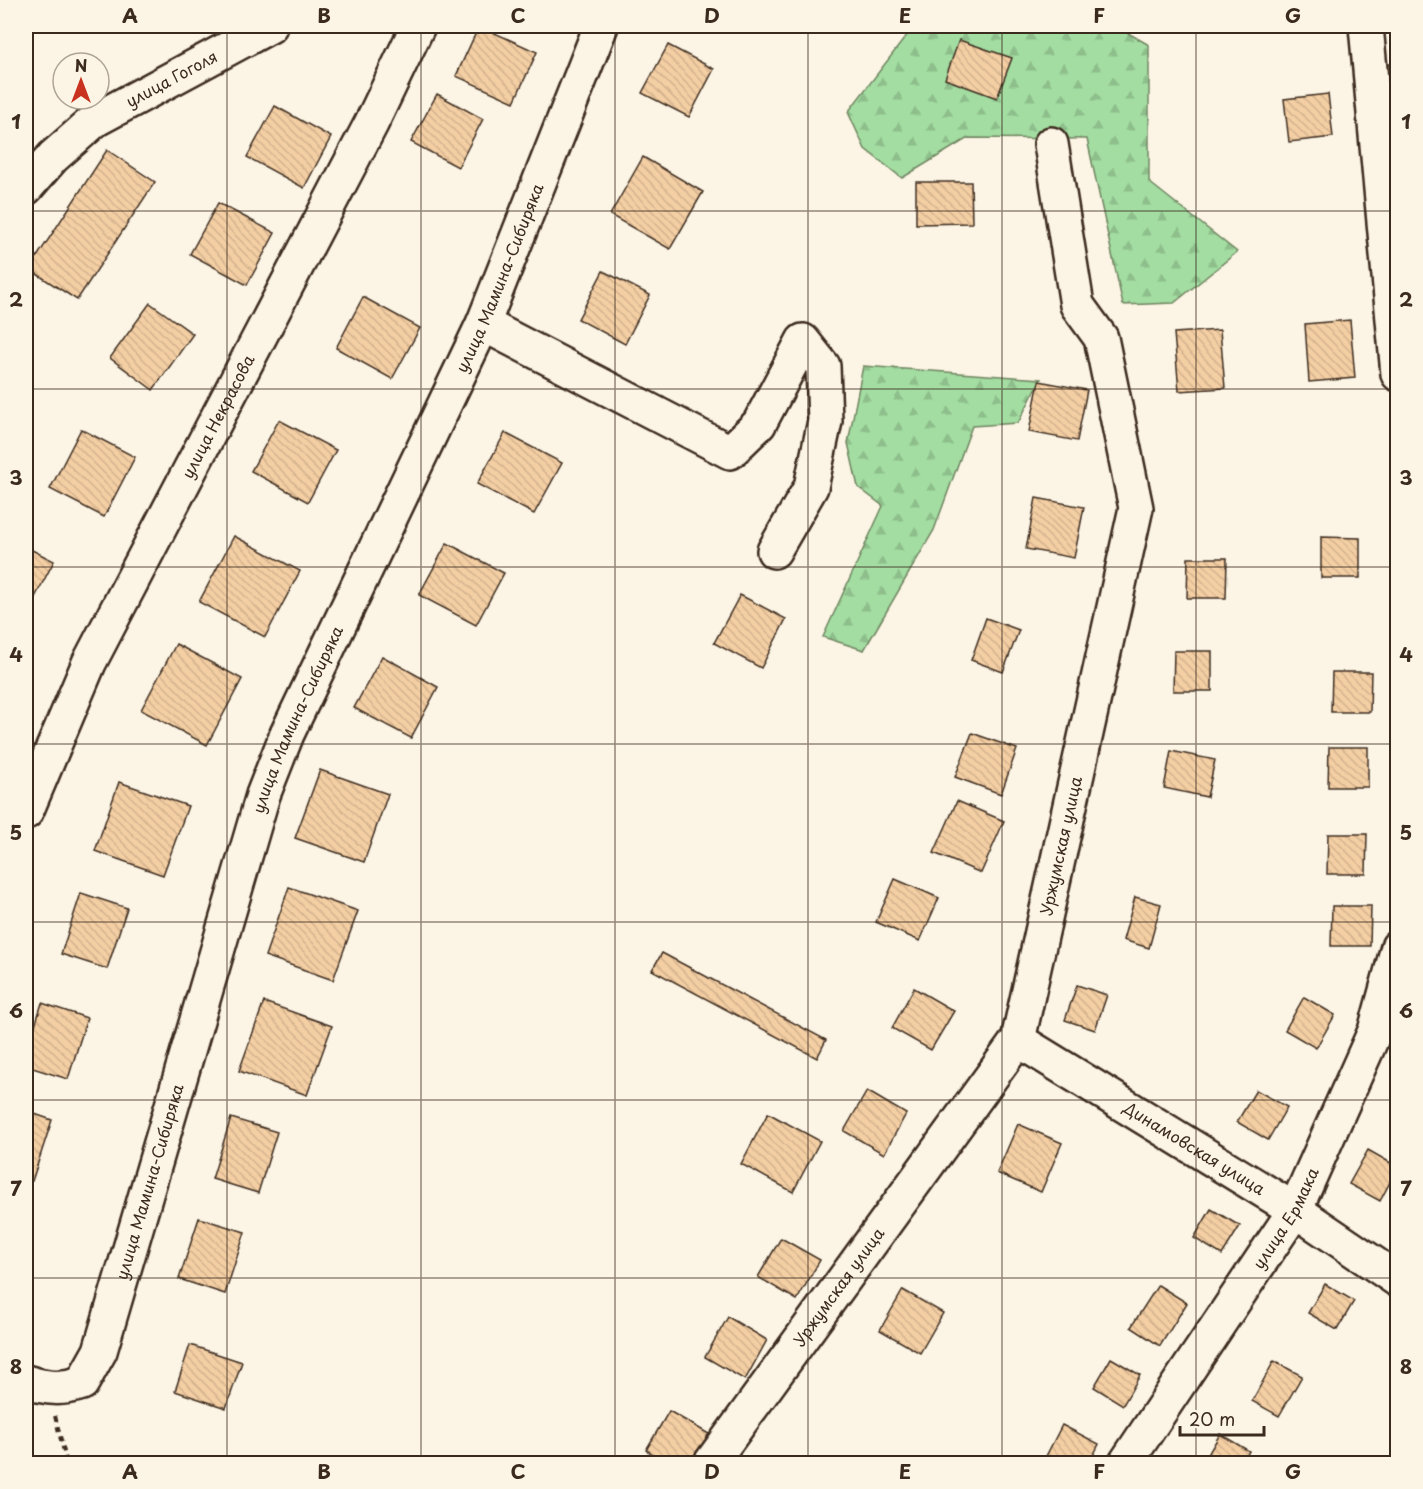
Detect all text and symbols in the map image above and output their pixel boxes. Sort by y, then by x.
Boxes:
text: A [122,0,138,30]
text: B [317,0,331,30]
text: C [510,0,526,30]
text: D [704,0,720,30]
text: E [899,0,911,30]
text: F [1093,0,1105,30]
text: G [1285,0,1301,30]
street label: улица Гоголя [121,44,221,112]
north arrow [51,51,111,111]
text: N [75,53,87,77]
text: 1 [11,106,21,136]
text: 1 [1401,106,1411,136]
street label: улица Мамина-Сибиряка [449,179,549,376]
text: 2 [9,284,23,314]
text: 2 [1399,284,1413,314]
street label: улица Некрасова [175,350,259,482]
text: 3 [9,462,23,492]
text: 3 [1399,462,1413,492]
street label: улица Мамина-Сибиряка [245,621,348,816]
text: 4 [9,639,23,669]
text: 4 [1399,639,1413,669]
street label: Уржумская улица [1033,774,1087,917]
text: 5 [10,817,22,847]
text: 5 [1400,817,1412,847]
text: 6 [9,995,23,1025]
text: 6 [1399,995,1413,1025]
street label: улица Мамина-Сибиряка [109,1081,189,1282]
street label: Динамовская улица [1119,1094,1270,1200]
street label: улица Ермака [1246,1163,1324,1273]
text: 7 [10,1173,22,1203]
text: 7 [1400,1173,1412,1203]
street label: Уржумская улица [787,1222,889,1351]
text: 8 [10,1351,22,1381]
text: 8 [1400,1351,1412,1381]
scale bar [1180,1399,1264,1437]
text: 20 m [1189,1405,1235,1432]
text: A [122,1456,138,1486]
text: B [317,1456,331,1486]
text: C [510,1456,526,1486]
text: D [704,1456,720,1486]
text: E [899,1456,911,1486]
text: F [1093,1456,1105,1486]
text: G [1285,1456,1301,1486]

